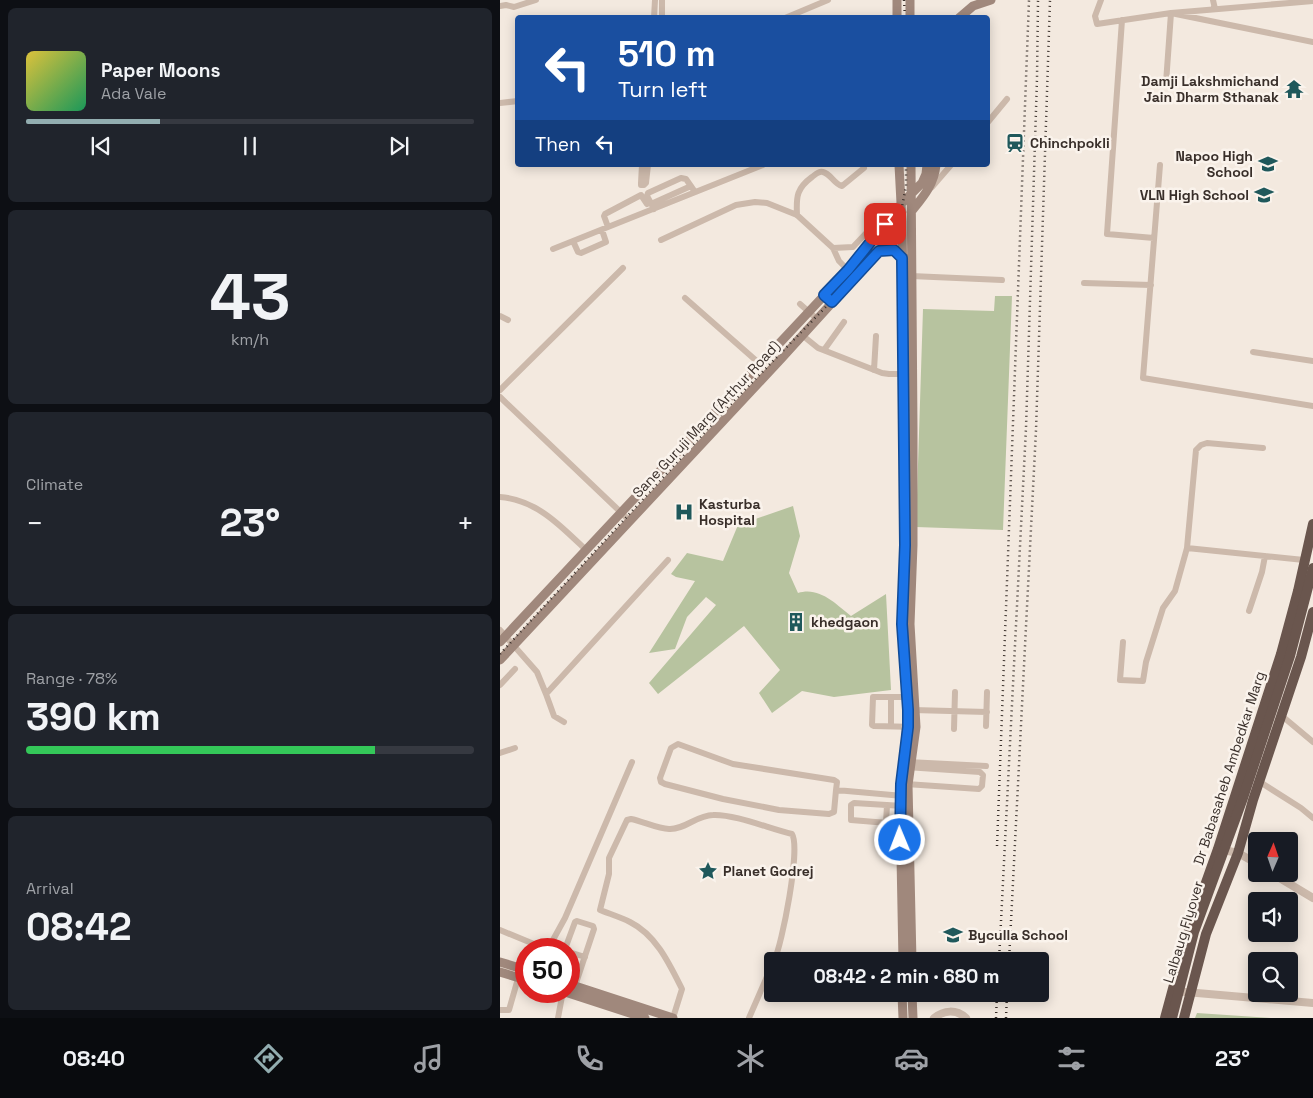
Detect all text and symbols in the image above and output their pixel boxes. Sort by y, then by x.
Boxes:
text: 510 m [618,32,716,76]
icon: left [535,35,600,100]
text: Paper Moons [101,58,220,83]
place label: Damji Lakshmichand Jain Dharm Sthanak [1141,72,1279,106]
text: Turn left [618,75,708,103]
temple icon: Damji Lakshmichand Jain Dharm Sthanak [1283,78,1305,100]
text: Ada Vale [101,83,166,104]
icon: left [591,130,619,158]
icon: previous [87,132,115,160]
icon: pause [236,132,264,160]
icon: next [385,132,413,160]
text: Then [535,132,581,157]
station icon: Chinchpokli [1004,132,1026,154]
place label: Chinchpokli [1030,134,1110,152]
place label: Napoo High School [1175,147,1253,181]
school or university icon: Napoo High School [1257,153,1279,175]
school or university icon: VLN High School [1253,184,1275,206]
place label: VLN High School [1140,186,1249,204]
pin [864,203,906,245]
icon: arrive [871,210,899,238]
text: 43 [210,255,290,338]
text: km/h [231,329,269,350]
street label: Sane Guruji Marg (Arthur Road) [628,337,784,501]
text: Climate [26,474,83,495]
place label: Kasturba Hospital [699,495,761,529]
text: 23° [220,499,280,547]
hospital icon: Kasturba Hospital [673,501,695,523]
text: − [26,505,43,541]
text: + [457,505,474,541]
building icon: khedgaon [785,611,807,633]
place label: khedgaon [811,613,879,631]
text: Range · 78% [26,668,117,689]
street label: Dr Babasaheb Ambedkar Marg [1189,669,1269,867]
text: 390 km [26,693,161,741]
position arrow [873,813,925,865]
north arrow [1248,832,1298,882]
map controls [1248,832,1298,1002]
place icon: Planet Godrej [697,860,719,882]
place label: Planet Godrej [723,862,814,880]
text: Arrival [26,878,74,899]
street label: Lalbaug Flyover [1159,879,1207,985]
button: sound [1248,892,1298,942]
text: 08:42 [26,903,132,951]
school or university icon: Byculla School [942,924,964,946]
place label: Byculla School [968,926,1068,944]
speed limit sign: 50 [515,938,580,1003]
button: search [1248,952,1298,1002]
text: 08:42 · 2 min · 680 m [814,964,999,989]
icon: directions [251,1041,286,1076]
icon: music [411,1041,446,1076]
icon: phone [572,1041,607,1076]
icon: climate [733,1041,768,1076]
icon: car [894,1041,929,1076]
icon: filters [1054,1041,1089,1076]
text: 08:40 [63,1044,125,1072]
text: 23° [1215,1044,1250,1072]

